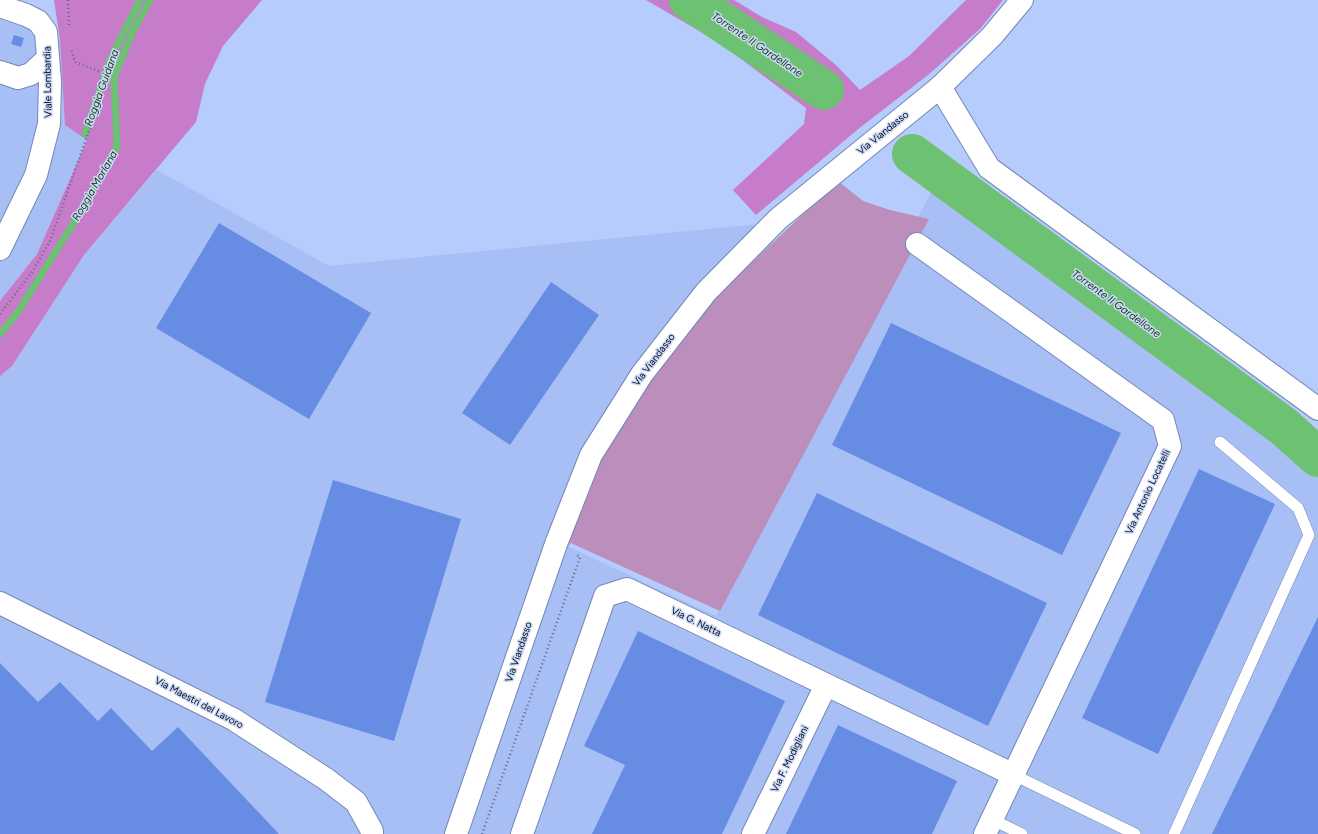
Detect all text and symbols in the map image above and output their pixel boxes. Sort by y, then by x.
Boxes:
water label: Torrente Il Gardellone [709,10,805,80]
street label: Viale Lombardia [41,46,55,118]
water label: Roggia Guidana [82,48,122,128]
street label: Via Viandasso [855,109,911,157]
water label: Roggia Morlana [70,149,120,223]
water label: Torrente Il Gardellone [1069,267,1163,341]
street label: Via Viandasso [630,331,678,389]
street label: Via Antonio Locatelli [1123,448,1173,536]
street label: Via G. Natta [669,605,723,639]
street label: Via Viandasso [503,620,535,684]
street label: Via Maestri del Lavoro [153,675,245,731]
street label: Via F. Modigliani [769,724,811,794]

